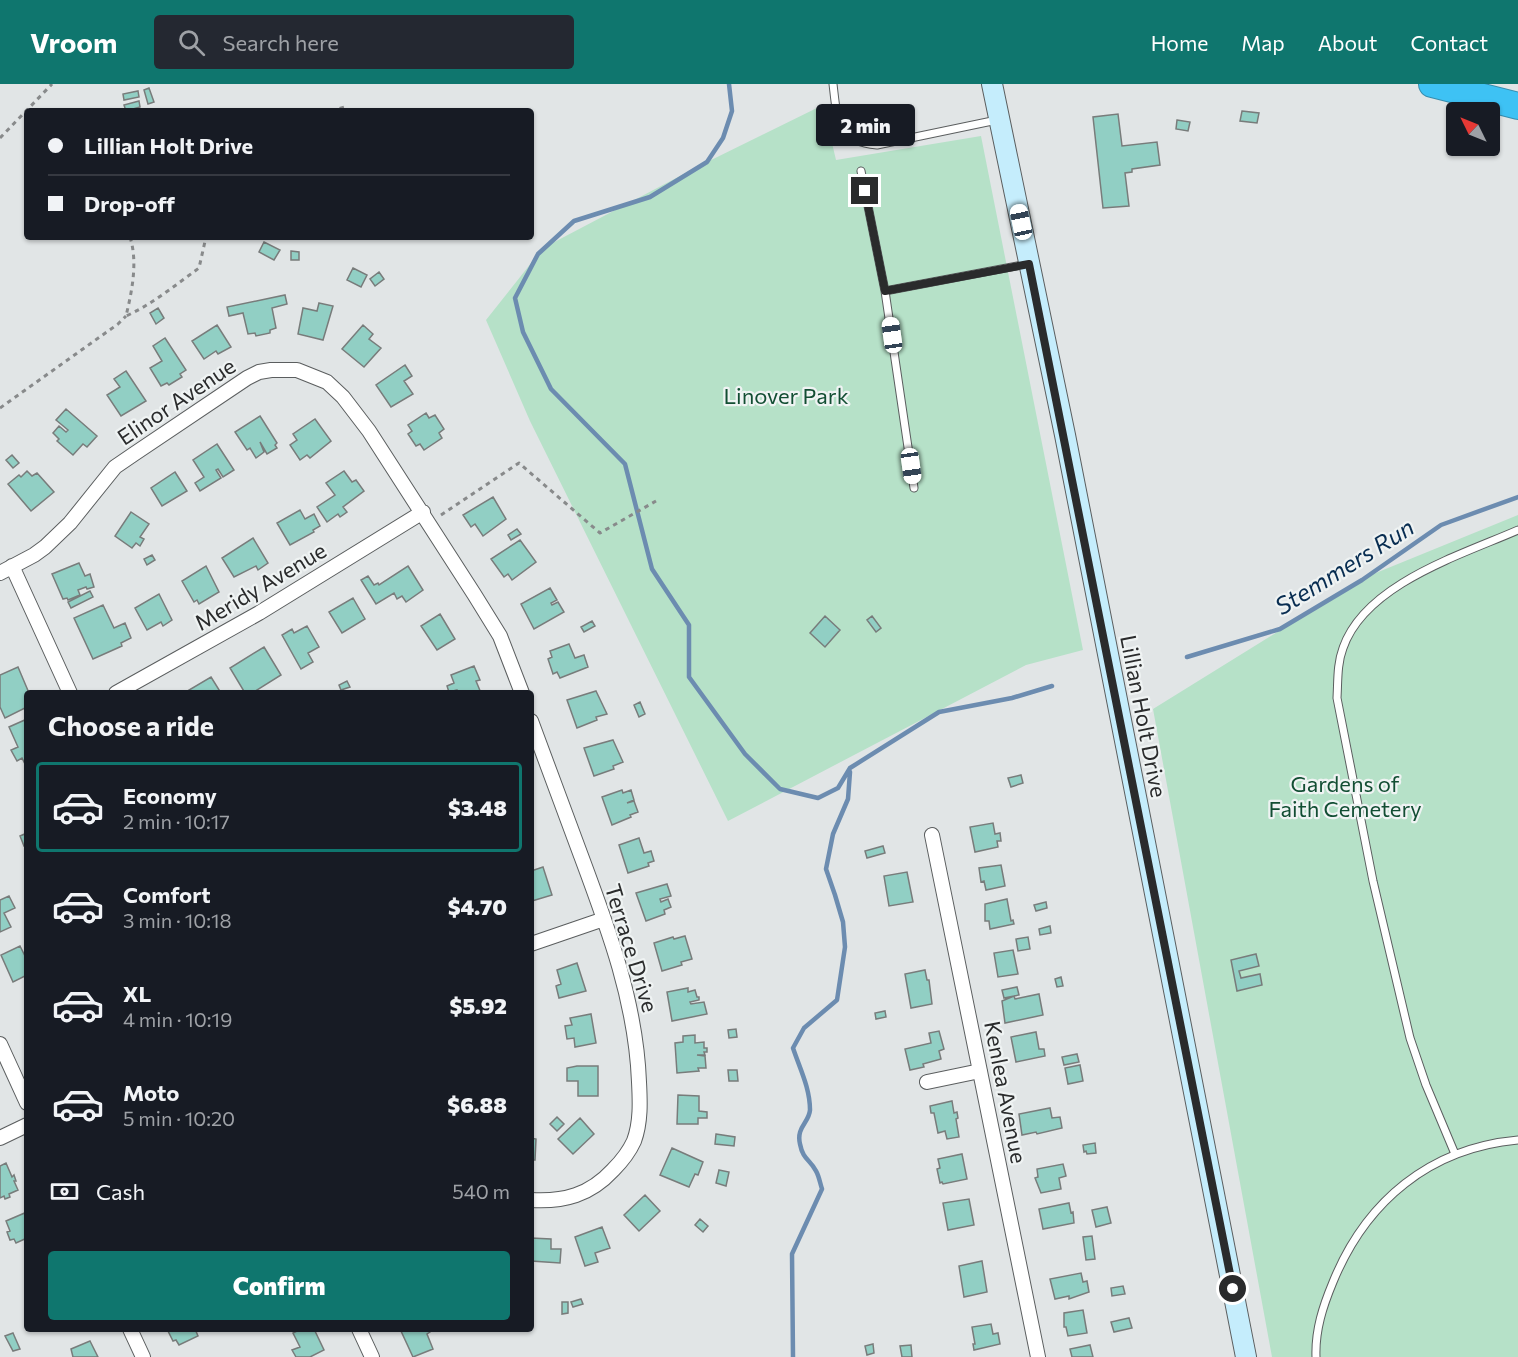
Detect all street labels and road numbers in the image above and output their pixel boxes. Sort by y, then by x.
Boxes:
street label: Elinor Avenue [112,352,240,450]
street label: Meridy Avenue [189,536,331,636]
street label: Lillian Holt Drive [1115,632,1173,800]
street label: Terrace Drive [600,881,664,1015]
street label: Kenlea Avenue [979,1019,1033,1165]

